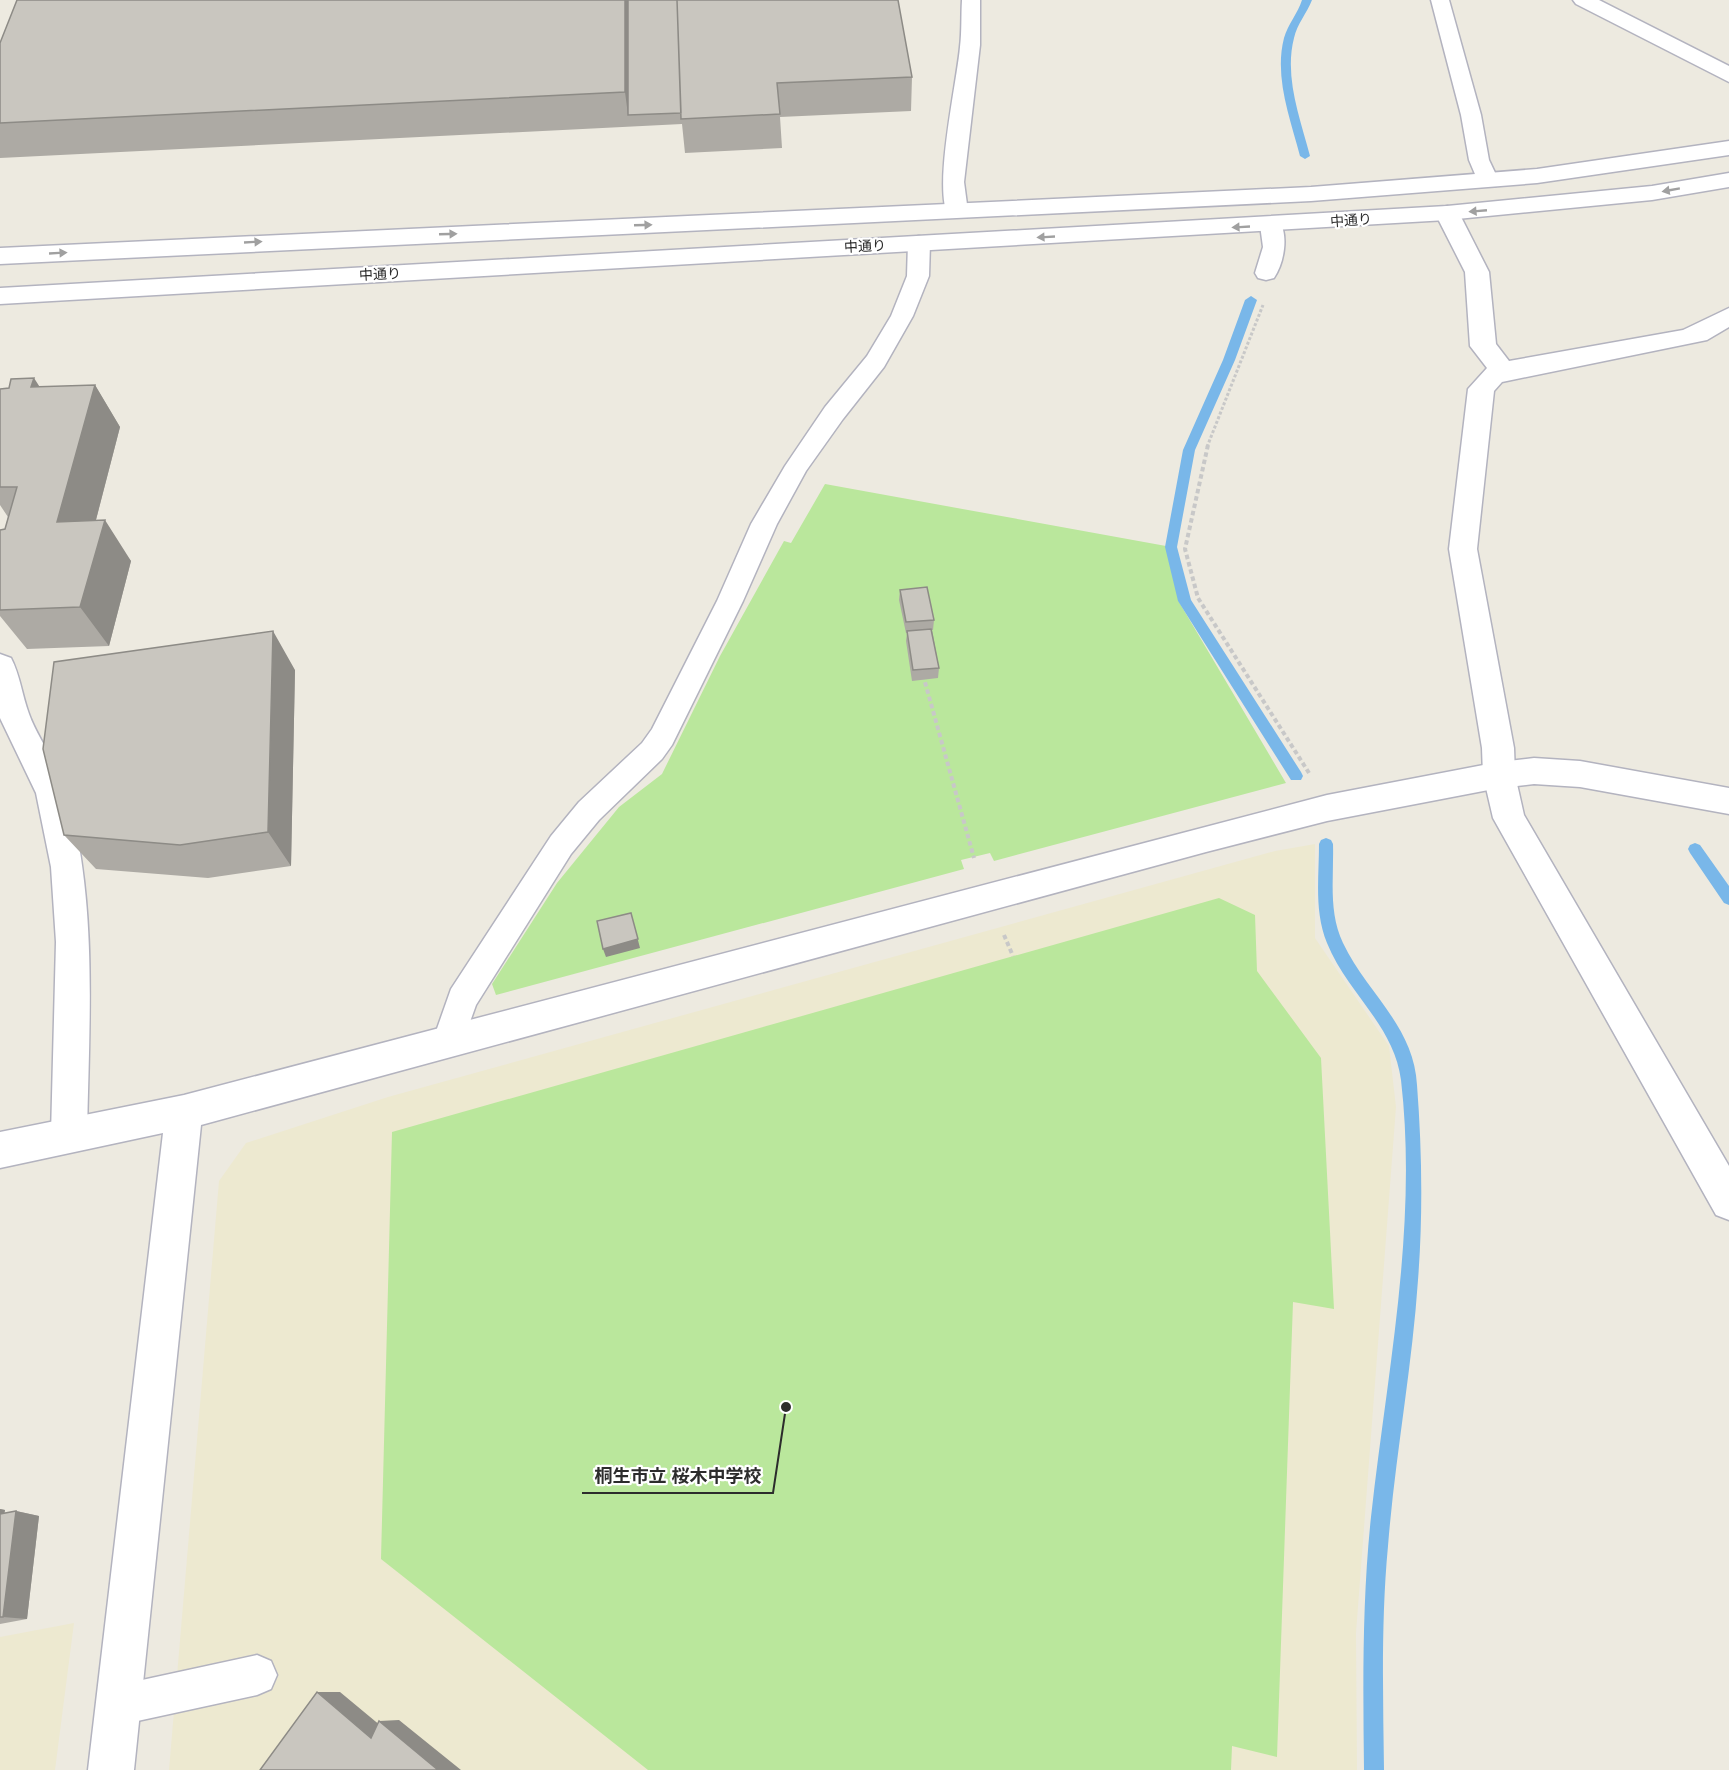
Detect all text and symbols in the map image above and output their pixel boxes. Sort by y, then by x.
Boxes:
one-way arrow [1662,185,1681,194]
one-way arrow [1468,206,1487,216]
street label: 中通り [1329,210,1373,230]
one-way arrow [633,221,652,230]
one-way arrow [1232,222,1251,231]
one-way arrow [438,229,457,238]
one-way arrow [1037,232,1056,241]
street label: 中通り [844,236,886,256]
one-way arrow [244,238,263,247]
one-way arrow [49,248,68,257]
street label: 中通り [359,264,401,284]
callout: 桐生市立 桜木中学校 [582,1457,773,1493]
text: 桐生市立 桜木中学校 [595,1464,761,1487]

